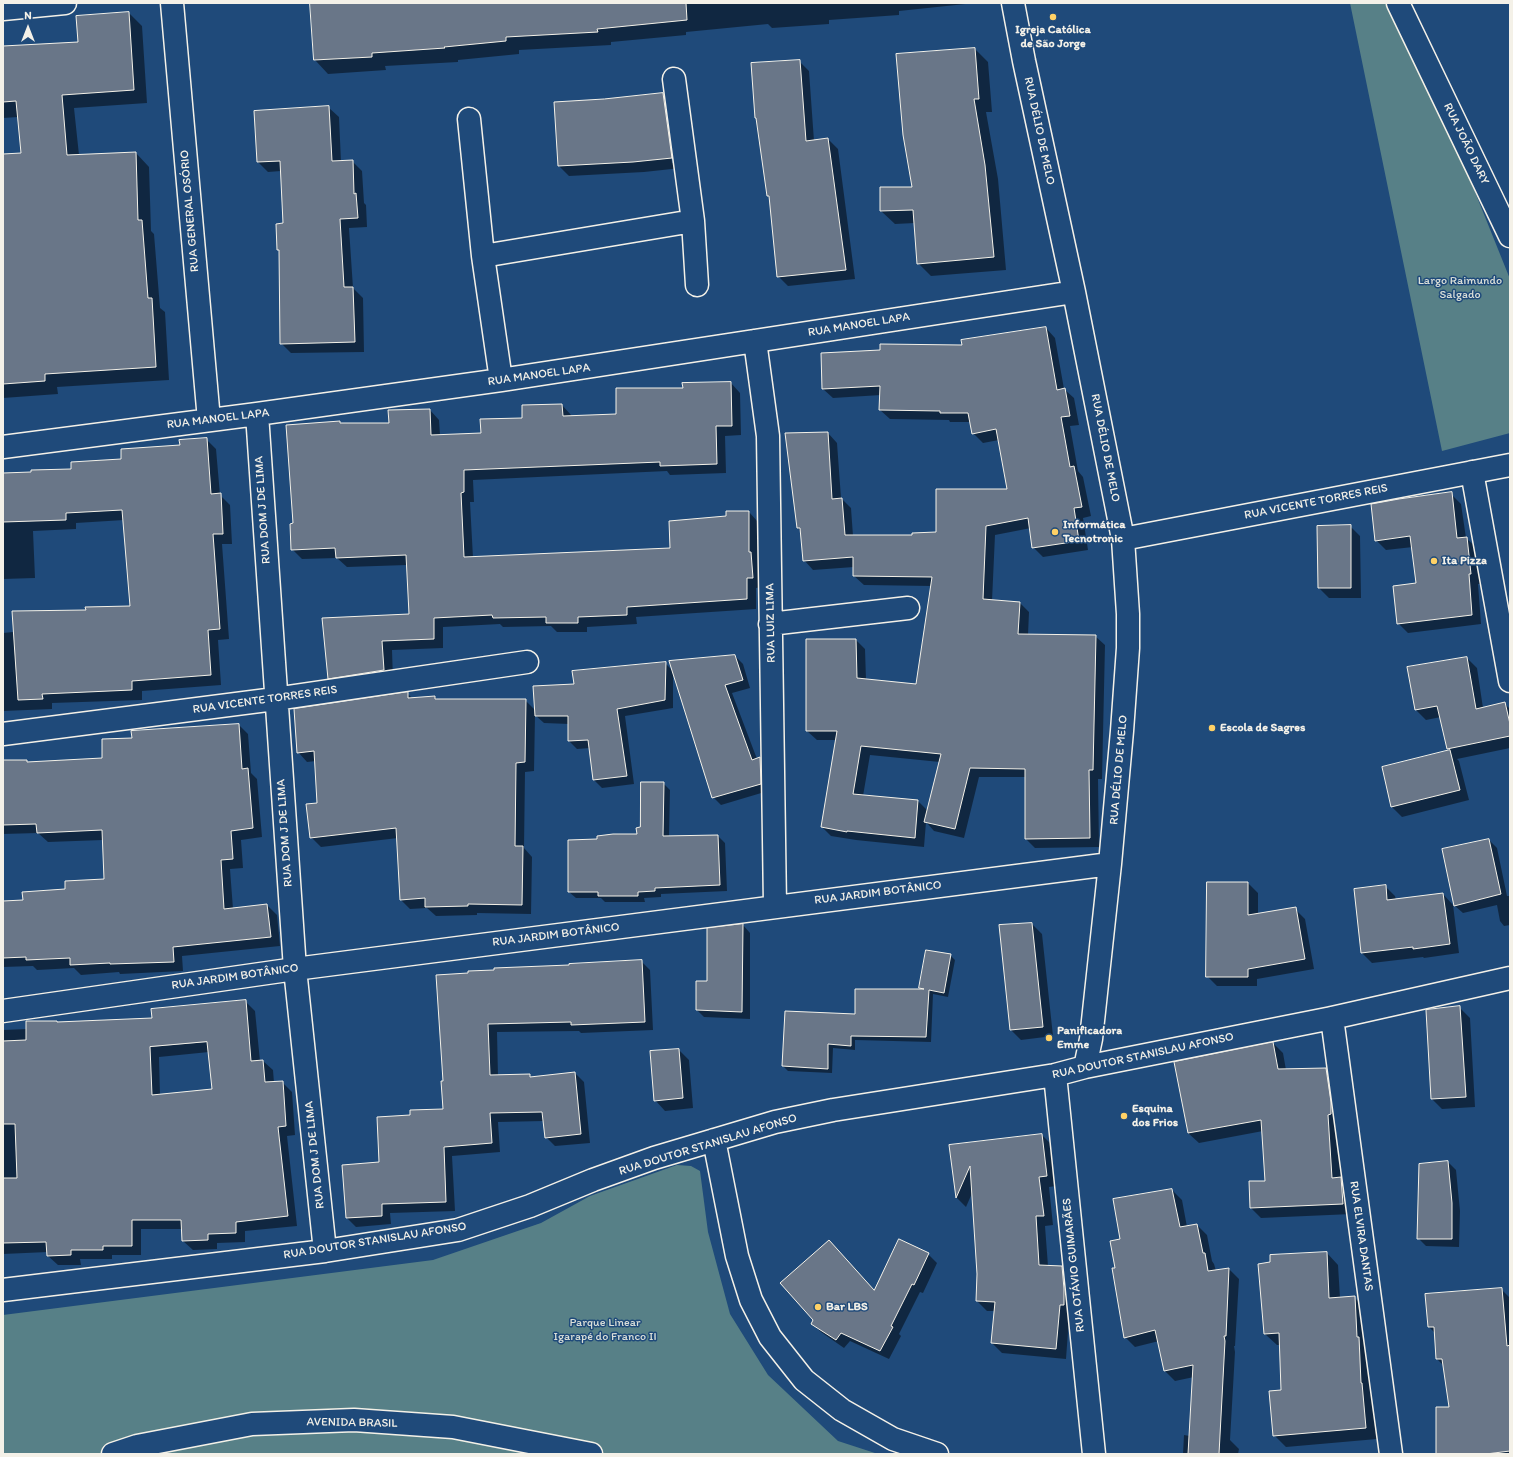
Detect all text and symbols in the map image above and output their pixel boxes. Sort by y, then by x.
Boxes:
north arrow [8,8,48,48]
text: N [24,9,32,22]
marker: Igreja Católica de São Jorge [1048,12,1058,22]
place label: Igreja Católica de São Jorge [1015,23,1091,51]
street label: RUA DÉLIO DE MELO [1021,76,1057,186]
street label: RUA JOÃO DARY [1440,101,1492,187]
street label: RUA GENERAL OSÓRIO [177,149,203,273]
park label: Largo Raimundo Salgado [1418,274,1502,302]
street label: RUA MANOEL LAPA [807,310,911,340]
street label: RUA MANOEL LAPA [487,361,591,389]
street label: RUA DÉLIO DE MELO [1087,393,1123,503]
street label: RUA MANOEL LAPA [166,406,270,432]
street label: RUA DOM J DE LIMA [252,455,274,565]
street label: RUA VICENTE TORRES REIS [1243,481,1389,523]
place label: Informática Tecnotronic [1063,518,1125,546]
marker: Informática Tecnotronic [1050,527,1060,537]
place label: Ita Pizza [1442,554,1487,568]
marker: Ita Pizza [1429,556,1439,566]
street label: RUA LUIZ LIMA [763,583,779,663]
street label: RUA VICENTE TORRES REIS [192,683,338,717]
street label: RUA DÉLIO DE MELO [1107,715,1131,825]
place label: Escola de Sagres [1220,721,1305,735]
marker: Escola de Sagres [1207,723,1217,733]
street label: RUA DOM J DE LIMA [274,778,296,888]
street label: RUA JARDIM BOTÂNICO [814,878,942,908]
street label: RUA JARDIM BOTÂNICO [492,920,620,950]
street label: RUA JARDIM BOTÂNICO [171,961,299,993]
place label: Panificadora Emme [1057,1024,1122,1052]
street label: RUA DOUTOR STANISLAU AFONSO [1051,1030,1235,1082]
marker: Panificadora Emme [1044,1033,1054,1043]
street label: RUA DOM J DE LIMA [302,1100,328,1210]
place label: Esquina dos Frios [1132,1102,1178,1130]
street label: RUA DOUTOR STANISLAU AFONSO [617,1111,799,1179]
marker: Esquina dos Frios [1119,1111,1129,1121]
street label: RUA ELVIRA DANTAS [1346,1180,1376,1292]
street label: RUA OTÁVIO GUIMARÃES [1060,1197,1088,1333]
street label: RUA DOUTOR STANISLAU AFONSO [282,1219,468,1263]
place label: Bar LBS [826,1300,868,1314]
marker: Bar LBS [813,1302,823,1312]
park label: Parque Linear Igarapé do Franco II [553,1316,657,1344]
street label: AVENIDA BRASIL [307,1415,397,1431]

